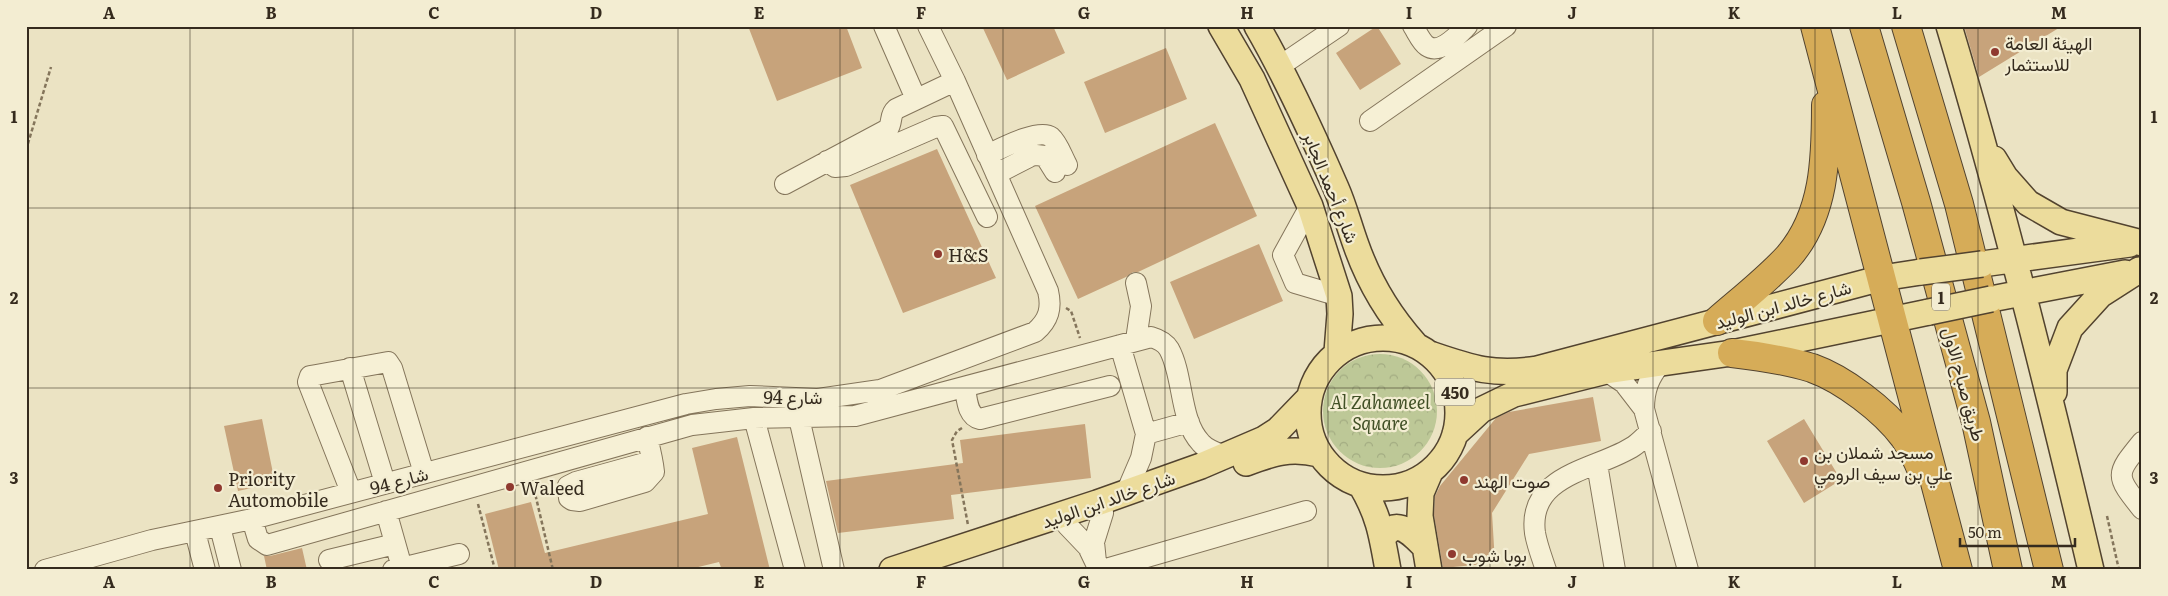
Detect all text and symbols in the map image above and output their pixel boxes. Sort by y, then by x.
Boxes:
text: A [103,0,115,24]
text: B [265,0,277,24]
text: C [428,0,440,24]
text: D [590,0,602,24]
text: E [754,0,765,24]
text: F [916,0,926,24]
text: G [1078,0,1090,24]
text: H [1240,0,1254,24]
text: I [1406,0,1412,24]
text: J [1567,0,1577,24]
text: K [1728,0,1741,24]
text: L [1892,0,1902,24]
text: M [2051,0,2067,24]
place label: الهيئة العامة للاستثمار [2004,29,2093,77]
marker: الهيئة العامة للاستثمار [1989,46,2001,58]
text: 1 [11,104,18,128]
text: 1 [2151,104,2158,128]
street label: شارع أحمد الجابر [1297,126,1367,247]
place label: H&S [948,241,988,268]
marker: H&S [932,248,944,260]
street label: شارع خالد ابن الوليد [1712,273,1854,335]
road number: 1 [1932,284,1950,310]
text: 2 [10,285,19,309]
text: 2 [2150,285,2159,309]
street label: طريق صباح الاول [1937,324,1993,444]
road number: 450 [1435,378,1475,406]
street label: شارع 94 [763,383,823,410]
park label: Al Zahameel Square [1330,388,1431,436]
place label: مسجد شملان بن علي بن سيف الرومي [1814,438,1953,489]
marker: مسجد شملان بن علي بن سيف الرومي [1798,455,1810,467]
street label: شارع 94 [367,459,431,501]
street label: شارع خالد ابن الوليد [1038,464,1178,534]
text: 3 [10,465,19,489]
place label: Priority Automobile [228,465,328,513]
text: 3 [2150,465,2159,489]
place label: صوت الهند [1474,467,1550,494]
place label: Waleed [520,474,585,501]
marker: صوت الهند [1458,474,1470,486]
marker: Waleed [504,481,516,493]
marker: Priority Automobile [212,482,224,494]
scale bar [1960,516,2076,548]
text: 50 m [1968,520,2002,543]
place label: بوبا شوب [1462,541,1527,568]
marker: بوبا شوب [1446,548,1458,560]
text: A [103,569,115,593]
text: B [265,569,277,593]
text: C [428,569,440,593]
text: D [590,569,602,593]
text: E [754,569,765,593]
text: F [916,569,926,593]
text: G [1078,569,1090,593]
text: H [1240,569,1254,593]
text: I [1406,569,1412,593]
text: J [1567,569,1577,593]
text: K [1728,569,1741,593]
text: L [1892,569,1902,593]
text: M [2051,569,2067,593]

